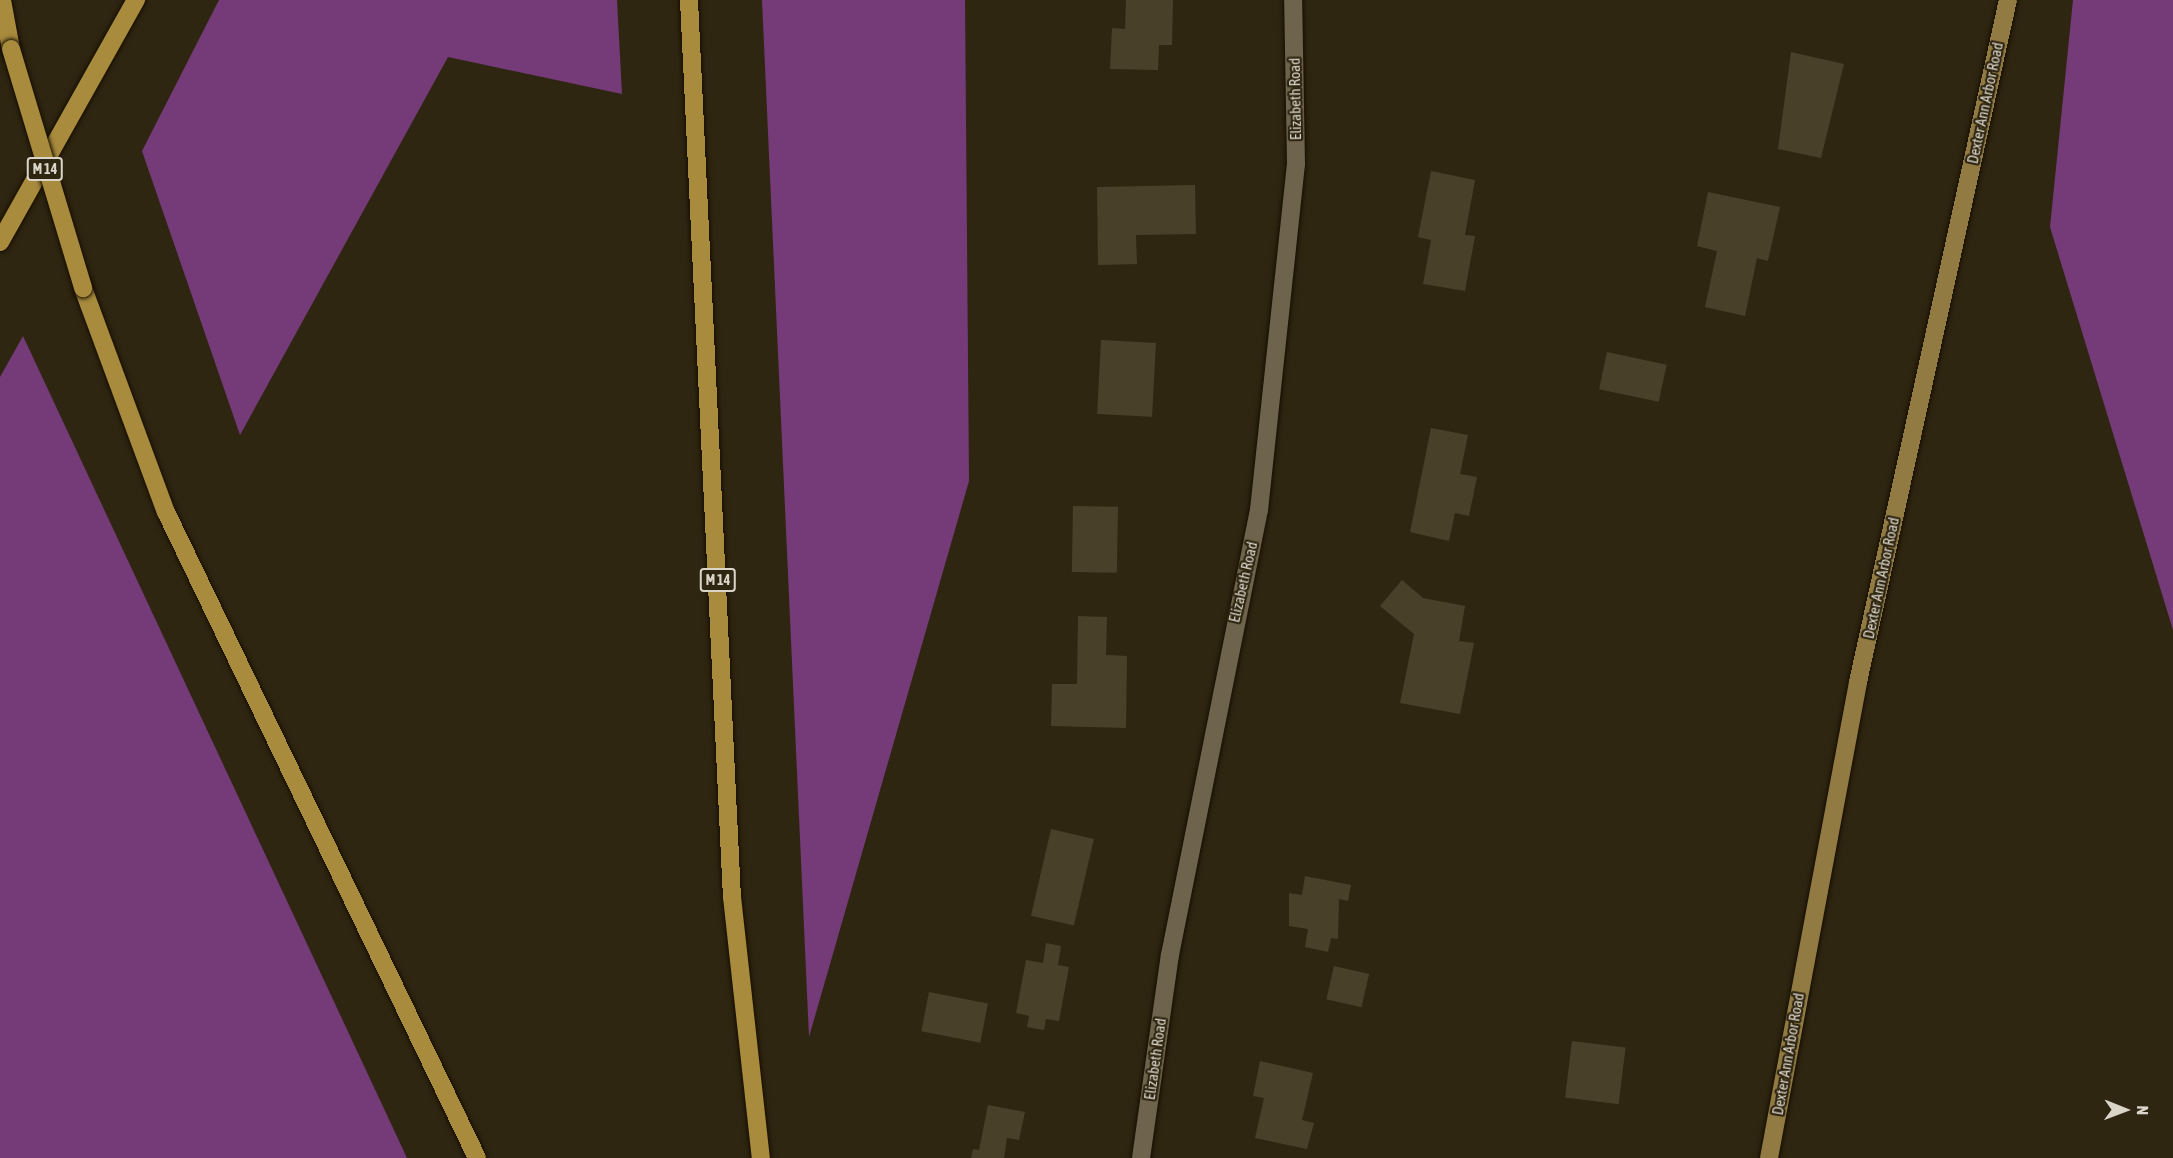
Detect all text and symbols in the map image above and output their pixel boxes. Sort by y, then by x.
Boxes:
street label: Dexter Ann Arbor Road [1963,41,2007,165]
street label: Elizabeth Road [1285,58,1305,140]
road number: M 14 [26,158,64,180]
street label: Dexter Ann Arbor Road [1859,516,1903,640]
street label: Elizabeth Road [1225,540,1261,624]
road number: M 14 [698,569,738,591]
street label: Dexter Ann Arbor Road [1768,992,1808,1116]
street label: Elizabeth Road [1140,1017,1170,1101]
north arrow [2095,1080,2155,1140]
text: N [2134,1105,2152,1115]

